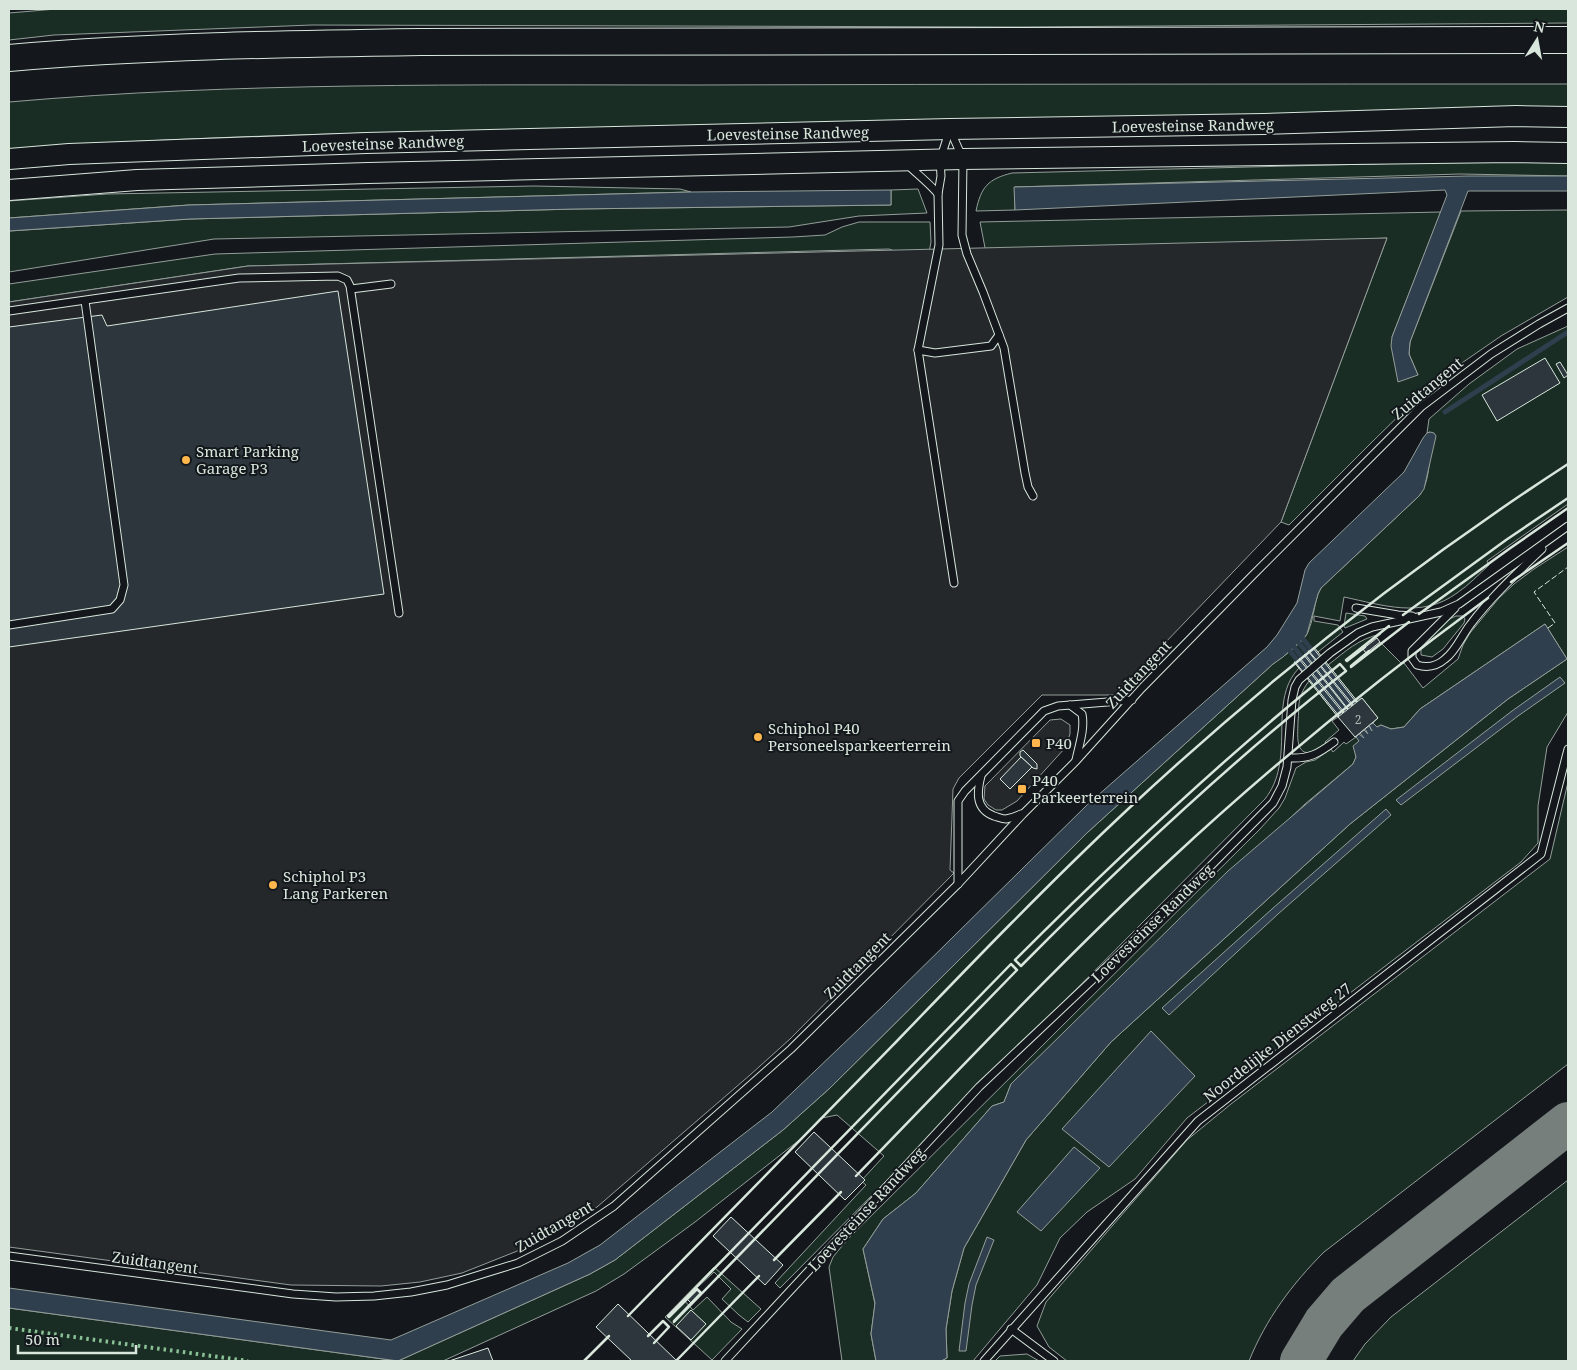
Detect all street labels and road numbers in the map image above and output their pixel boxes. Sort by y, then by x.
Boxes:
street label: Loevesteinse Randweg [1112,114,1274,136]
street label: Loevesteinse Randweg [707,122,869,144]
street label: Loevesteinse Randweg [302,130,464,156]
street label: Zuidtangent [1387,352,1467,424]
street label: Zuidtangent [1101,635,1175,713]
street label: Loevesteinse Randweg [1087,859,1217,987]
street label: Zuidtangent [819,927,895,1003]
street label: Noordelijke Dienstweg 27 [1199,978,1355,1106]
street label: Loevesteinse Randweg [803,1143,929,1275]
street label: Zuidtangent [511,1196,597,1256]
street label: Zuidtangent [111,1246,199,1278]

